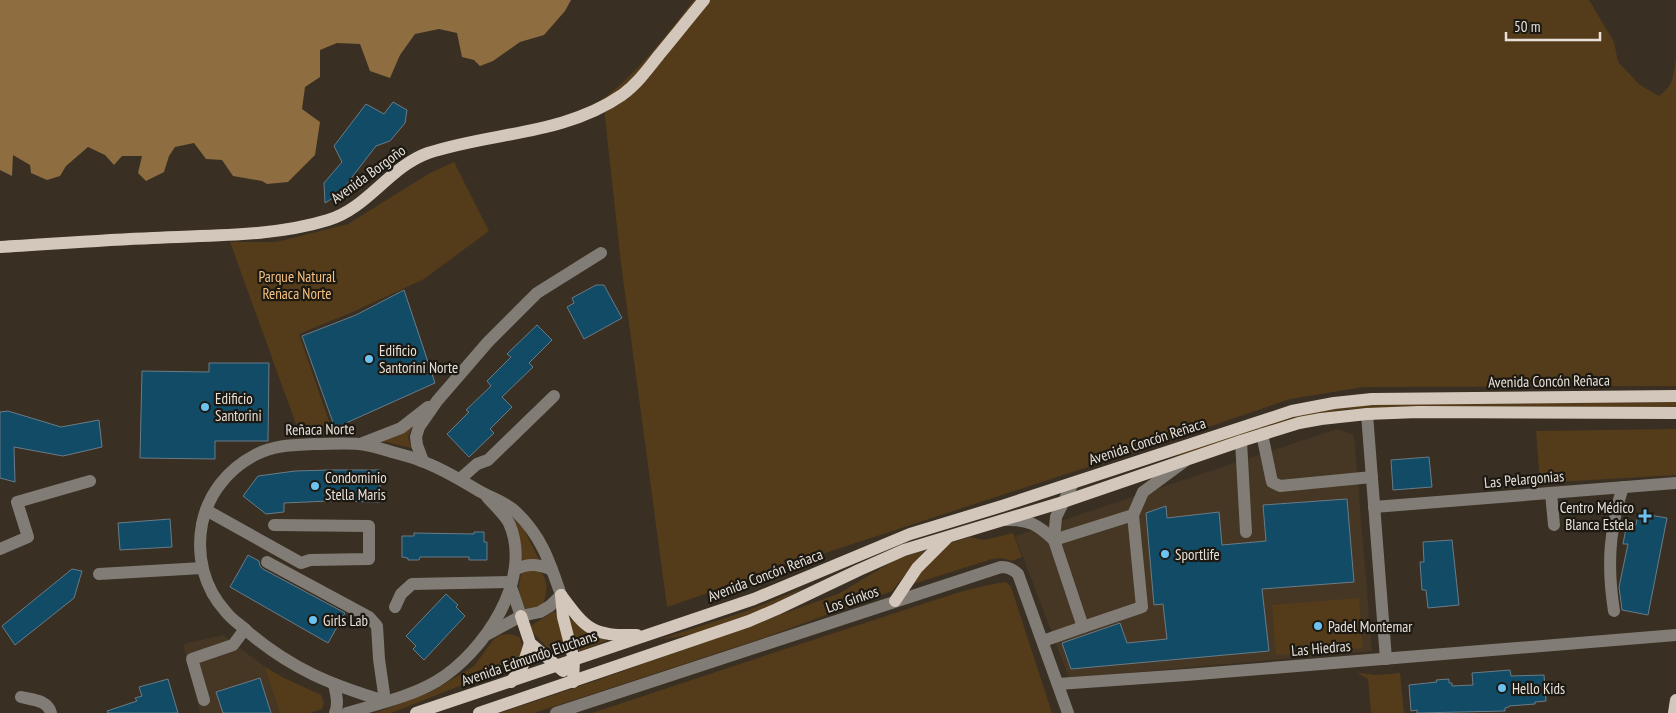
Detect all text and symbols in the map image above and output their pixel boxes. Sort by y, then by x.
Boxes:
scale bar [1506,10,1600,42]
text: 50 m [1514,17,1540,36]
street label: Avenida Borgoño [327,140,409,208]
park label: Parque Natural Reñaca Norte [258,267,336,303]
place label: Edificio Santorini Norte [379,341,458,377]
marker: Edificio Santorini Norte [363,353,375,365]
street label: Avenida Concón Reñaca [1488,370,1610,392]
place label: Edificio Santorini [215,389,262,425]
marker: Edificio Santorini [199,401,211,413]
street label: Avenida Concón Reñaca [1086,413,1208,469]
street label: Reñaca Norte [285,419,355,439]
street label: Las Pelargonias [1483,466,1565,492]
place label: Condominio Stella Maris [325,468,387,504]
marker: Condominio Stella Maris [309,480,321,492]
place label: Centro Médico Blanca Estela [1560,498,1634,534]
marker: Centro Médico Blanca Estela [1638,509,1652,523]
street label: Avenida Concón Reñaca [705,544,825,606]
place label: Sportlife [1175,545,1220,564]
marker: Sportlife [1159,548,1171,560]
street label: Los Ginkos [823,581,881,617]
place label: Girls Lab [323,611,368,630]
marker: Girls Lab [307,614,319,626]
place label: Padel Montemar [1328,617,1413,636]
marker: Padel Montemar [1312,620,1324,632]
street label: Avenida Edmundo Eluchans [459,626,599,690]
street label: Las Hiedras [1291,636,1351,660]
place label: Hello Kids [1512,679,1565,698]
marker: Hello Kids [1496,682,1508,694]

